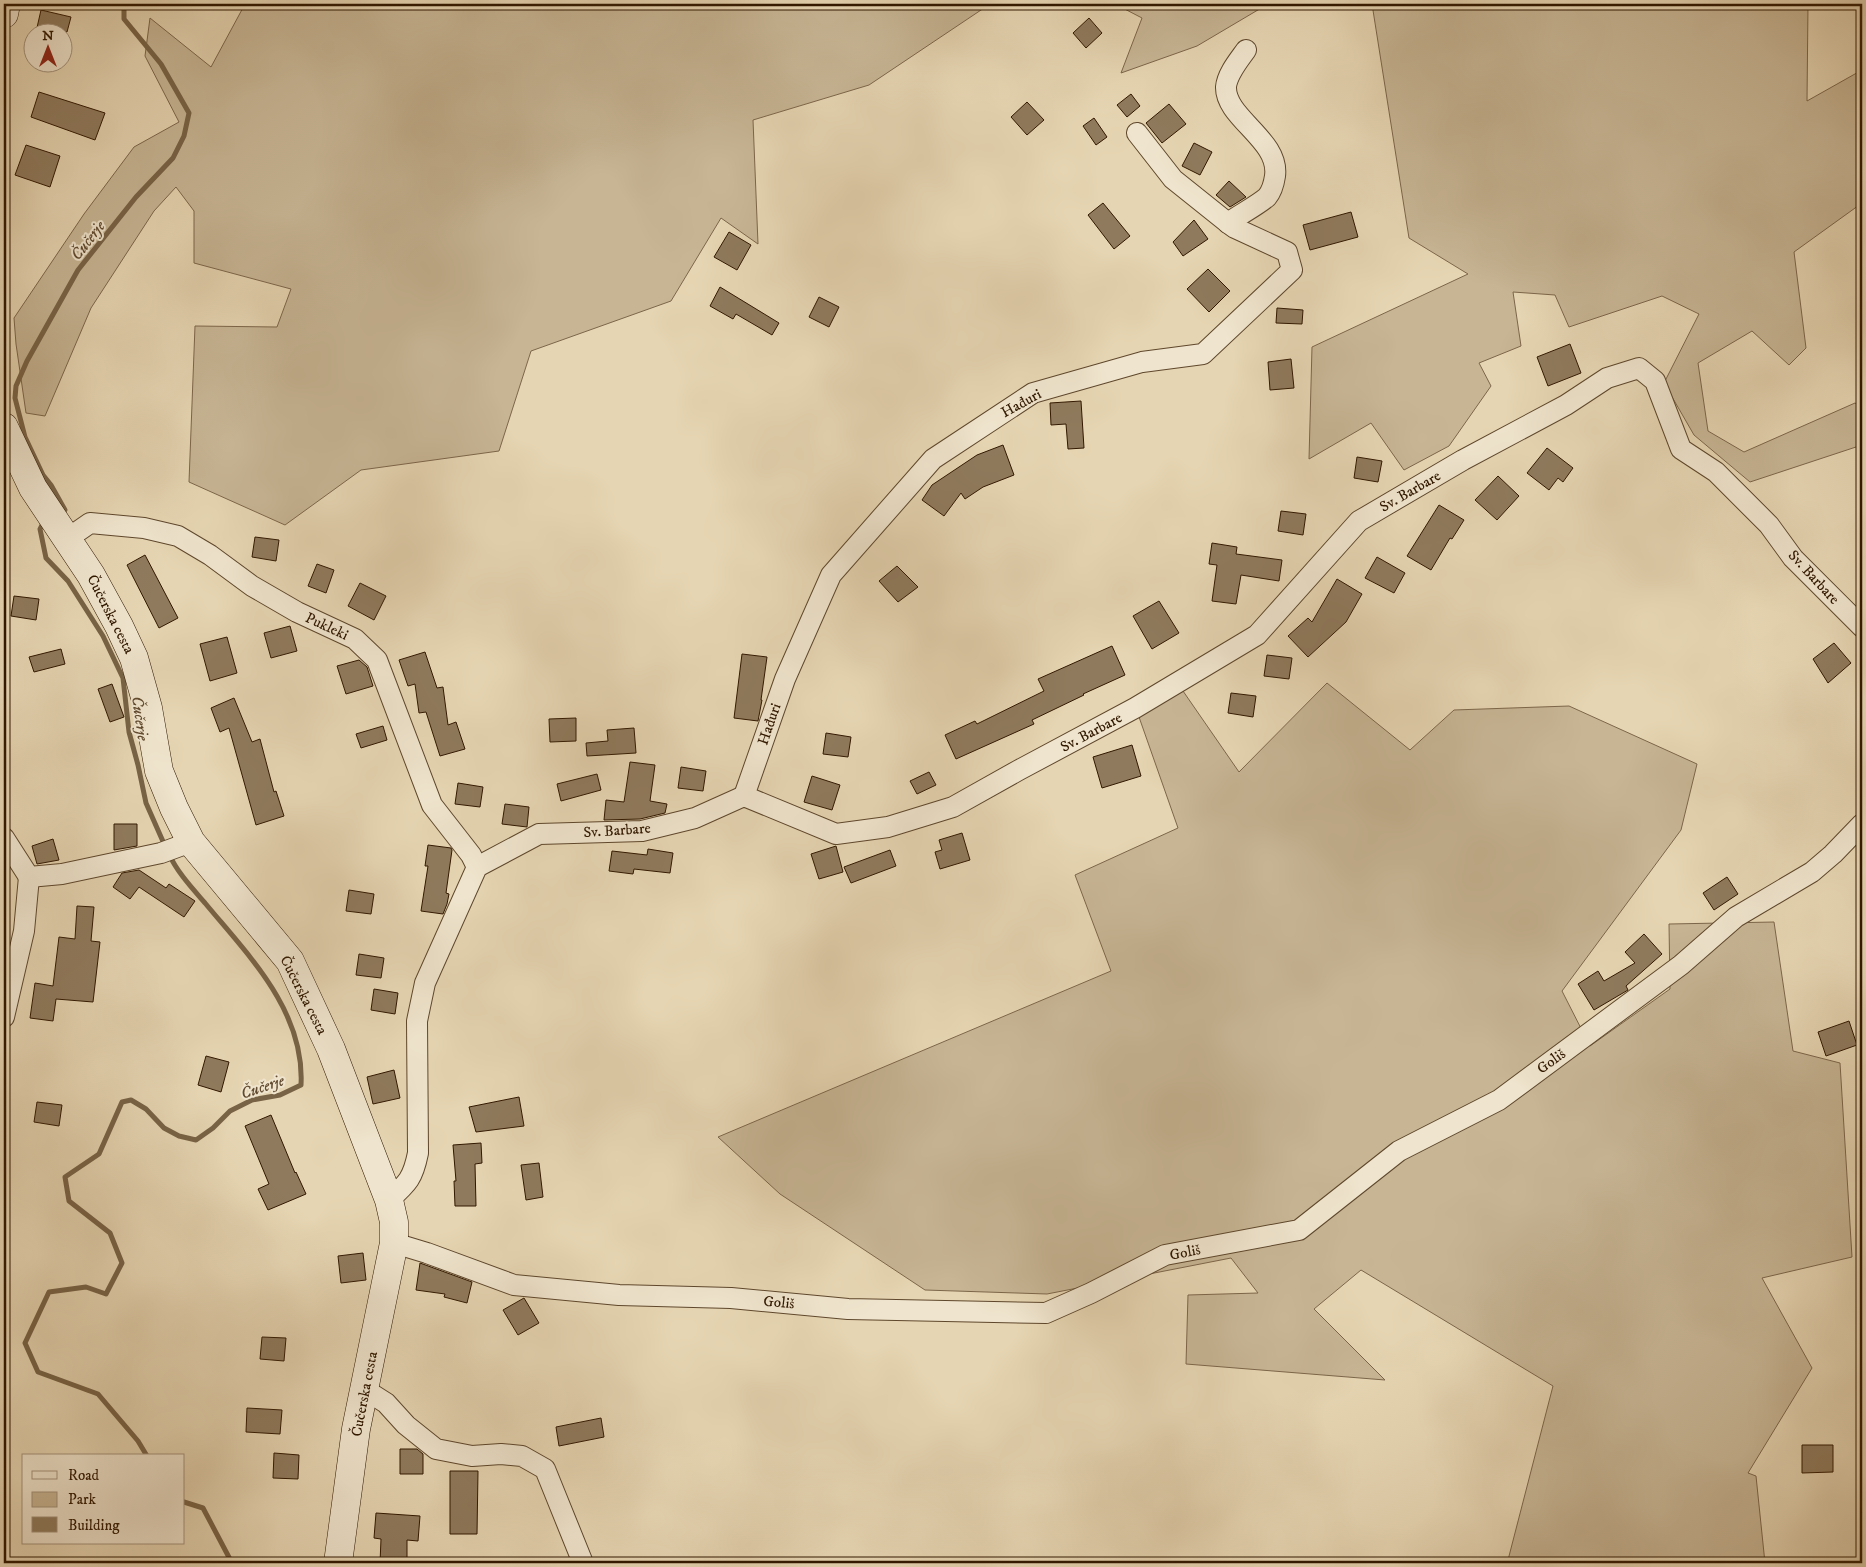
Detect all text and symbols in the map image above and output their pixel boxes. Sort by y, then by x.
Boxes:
north arrow [22,22,72,72]
text: N [42,27,54,45]
water label: Čučerje [66,216,110,264]
street label: Hađuri [998,385,1045,422]
street label: Sv. Barbare [1376,466,1444,516]
street label: Sv. Barbare [1784,546,1844,608]
street label: Čučerska cesta [82,571,140,658]
street label: Pukleki [302,608,351,645]
water label: Čučerje [127,695,153,742]
street label: Hađuri [753,701,786,748]
street label: Sv. Barbare [1057,708,1125,757]
street label: Sv. Barbare [583,819,651,842]
street label: Čučerska cesta [275,952,333,1039]
street label: Goliš [1533,1044,1569,1078]
water label: Čučerje [238,1070,287,1104]
street label: Goliš [1168,1240,1202,1265]
street label: Goliš [763,1292,795,1313]
street label: Čučerska cesta [346,1349,382,1438]
legend [22,1454,185,1544]
text: Road [68,1466,100,1485]
text: Park [68,1490,97,1509]
text: Building [68,1516,120,1535]

